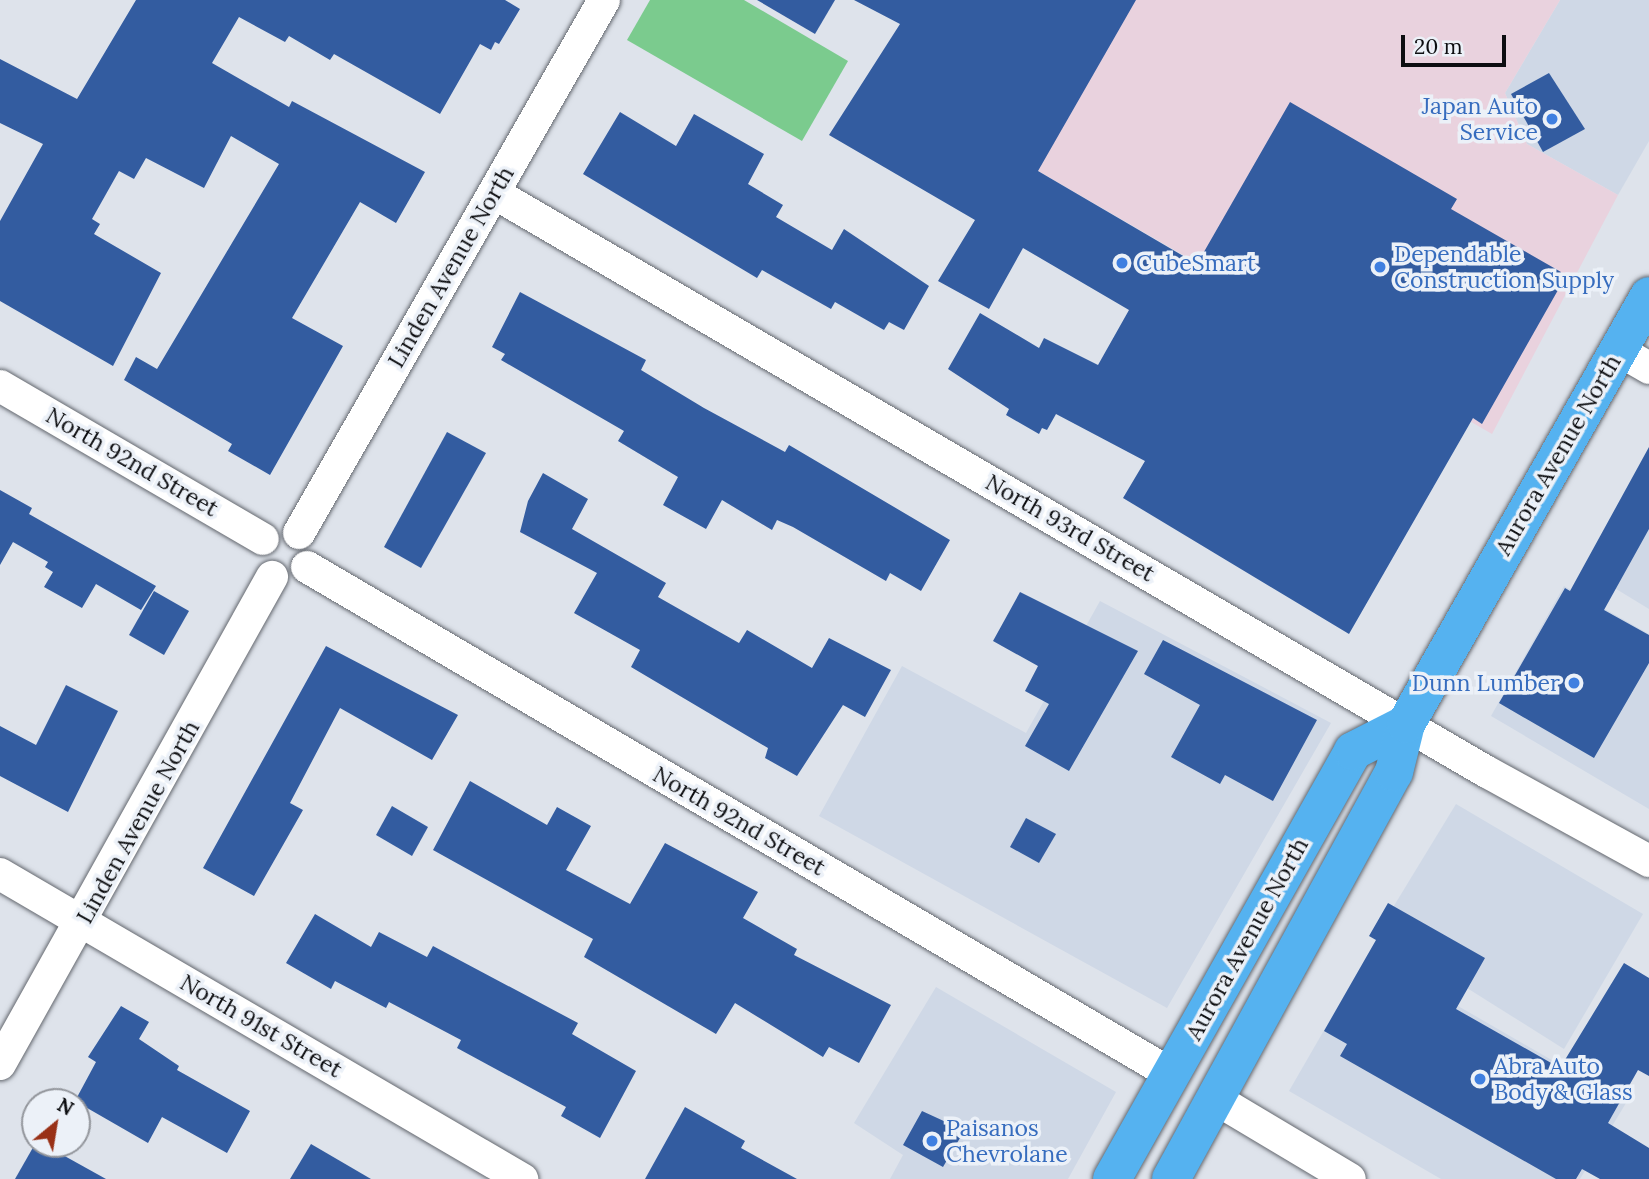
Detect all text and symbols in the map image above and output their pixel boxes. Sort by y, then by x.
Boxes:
scale bar [1404,21,1509,65]
text: 20 m [1414,33,1463,60]
place label: Japan Auto Service [1422,92,1538,146]
marker: Japan Auto Service [1544,111,1560,127]
street label: Linden Avenue North [382,162,520,372]
place label: Dependable Construction Supply [1394,240,1614,294]
place label: CubeSmart [1136,249,1256,277]
marker: CubeSmart [1114,255,1130,271]
marker: Dependable Construction Supply [1372,259,1388,275]
street label: Aurora Avenue North [1489,350,1627,560]
street label: North 92nd Street [41,401,223,523]
street label: North 93rd Street [981,468,1159,588]
place label: Dunn Lumber [1412,669,1560,697]
marker: Dunn Lumber [1566,675,1582,691]
street label: Linden Avenue North [71,716,205,928]
street label: North 92nd Street [648,760,830,882]
street label: Aurora Avenue North [1180,833,1314,1045]
street label: North 91st Street [175,969,347,1083]
place label: Abra Auto Body & Glass [1494,1052,1633,1106]
marker: Abra Auto Body & Glass [1472,1071,1488,1087]
north arrow [21,1088,91,1158]
text: N [53,1092,78,1121]
place label: Paisanos Chevrolane [946,1114,1068,1168]
marker: Paisanos Chevrolane [924,1133,940,1149]

